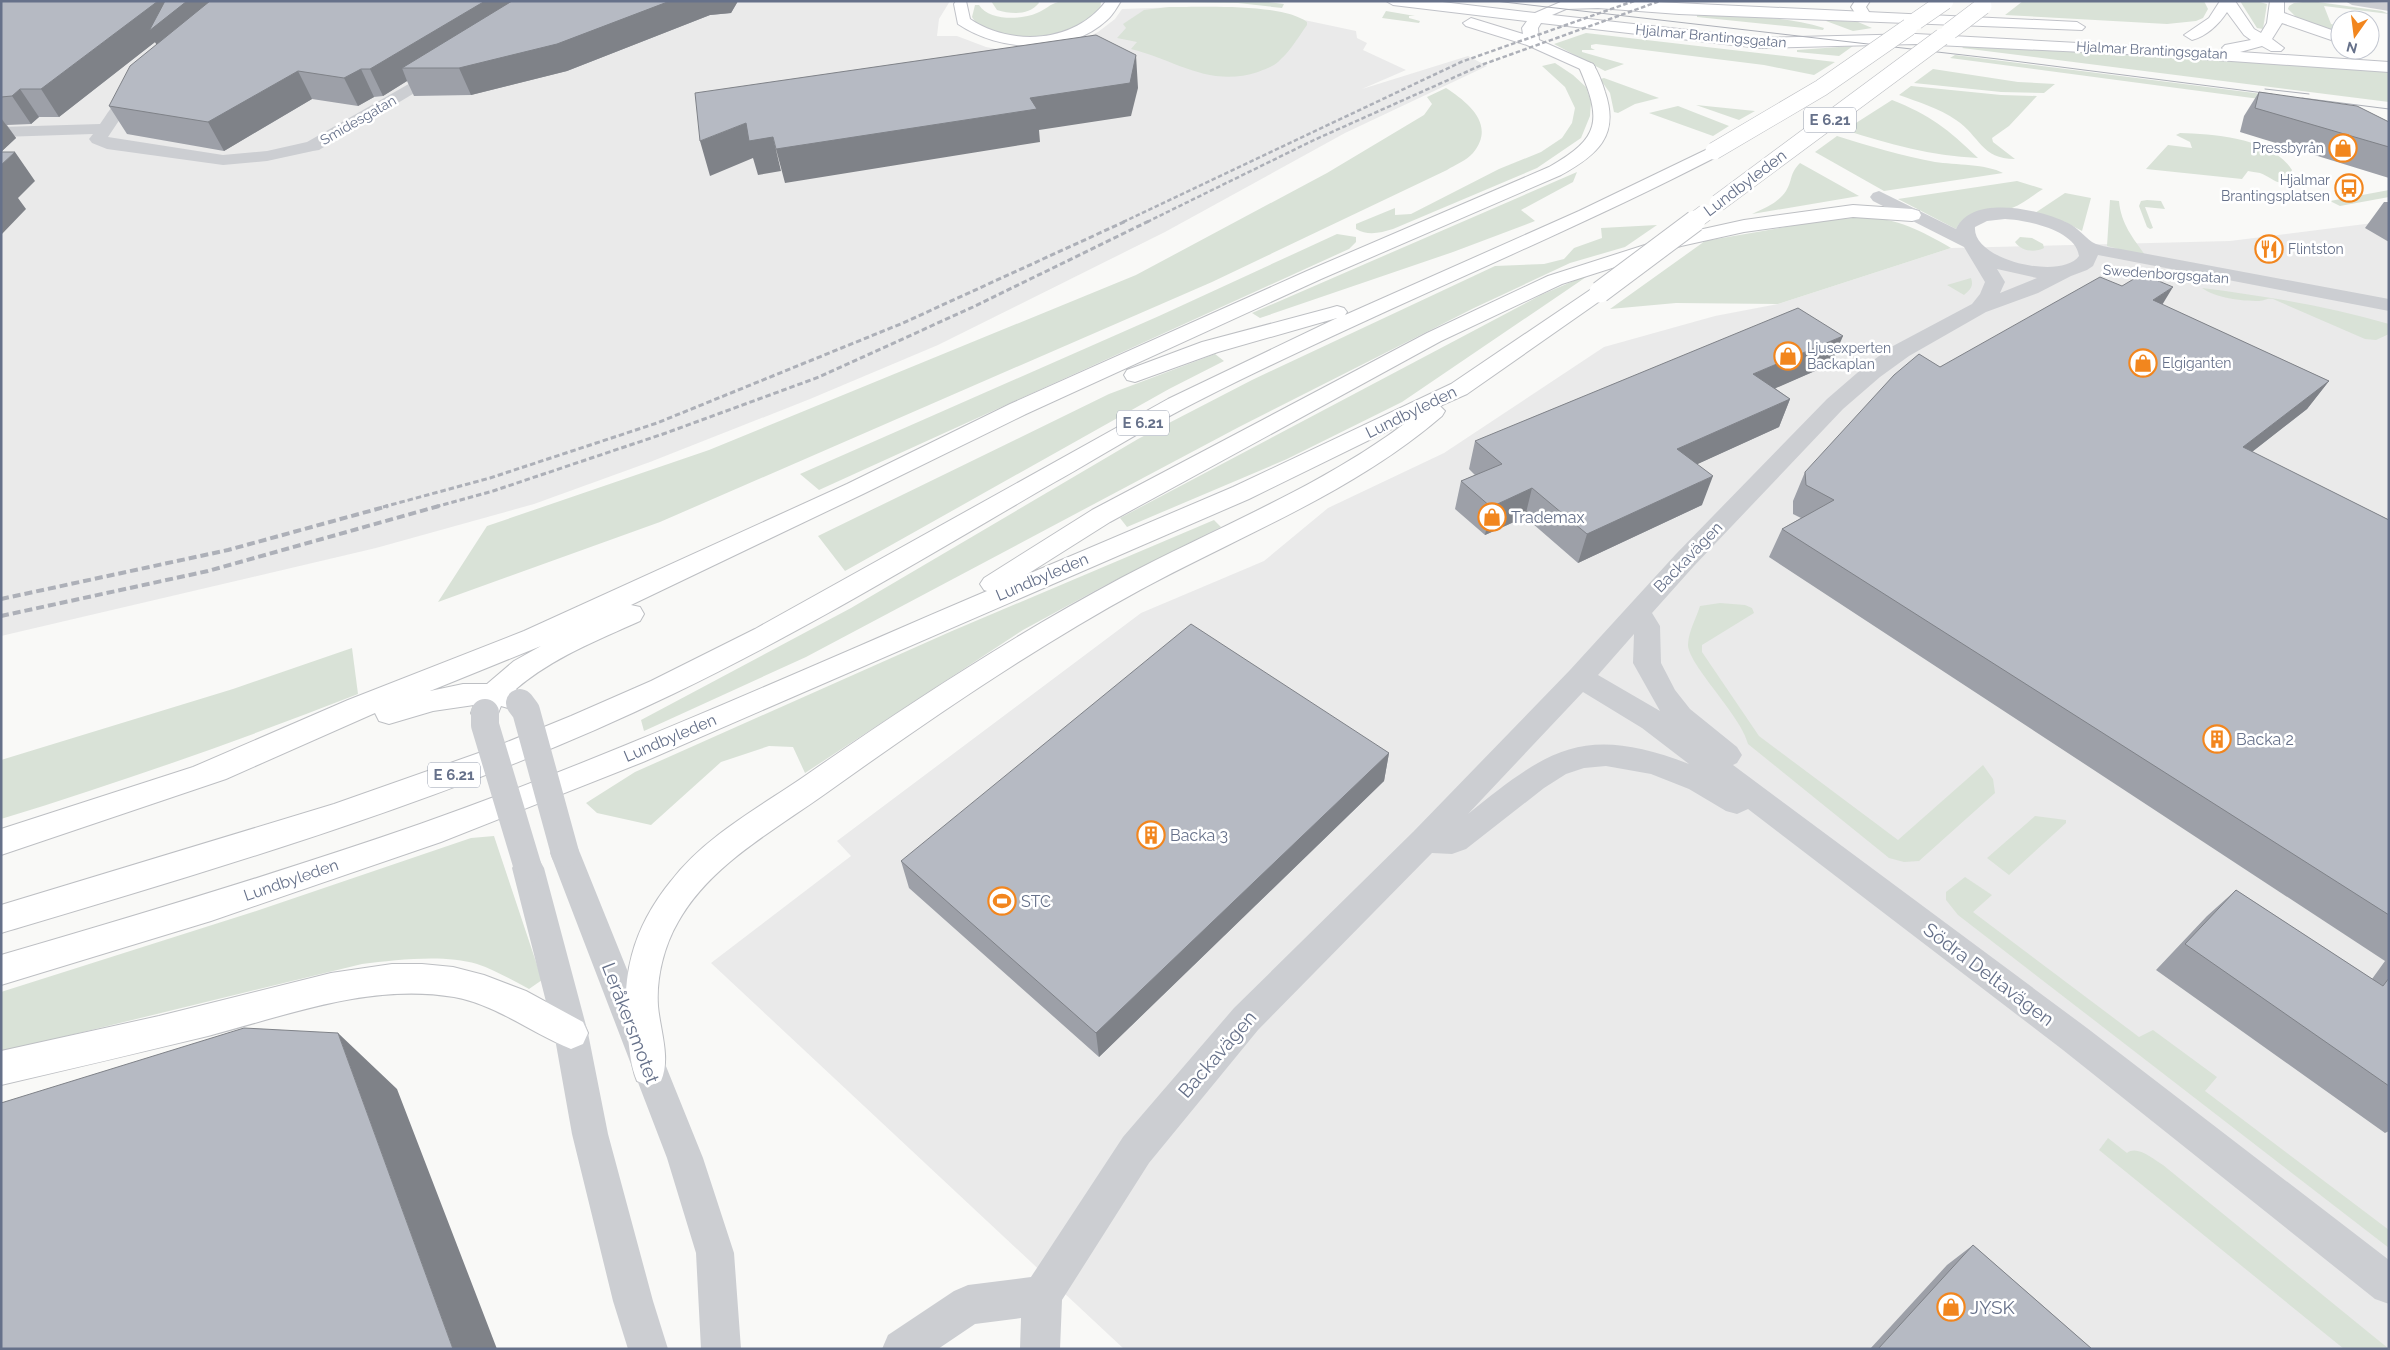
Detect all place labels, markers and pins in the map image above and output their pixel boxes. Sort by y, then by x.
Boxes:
shop icon: Pressbyrån [2328,133,2358,163]
place label: Pressbyrån [2252,140,2324,156]
place label: Hjalmar Brantingsplatsen [2221,172,2330,204]
bus stop icon: Hjalmar Brantingsplatsen [2334,173,2364,203]
restaurant icon: Flintston [2254,234,2284,264]
place label: Flintston [2288,241,2344,257]
place label: Ljusexperten Backaplan [1807,340,1891,372]
shop icon: Ljusexperten Backaplan [1773,341,1803,371]
shop icon: Elgiganten [2128,348,2158,378]
place label: Elgiganten [2162,355,2231,371]
shop icon: Trademax [1477,502,1507,532]
place label: Trademax [1511,508,1584,527]
building icon: Backa 2 [2202,724,2232,754]
place label: Backa 2 [2236,730,2294,749]
building icon: Backa 3 [1136,820,1166,850]
place label: Backa 3 [1170,826,1228,845]
sports icon: STC [987,886,1017,916]
place label: STC [1021,892,1051,911]
shop icon: JYSK [1936,1292,1966,1322]
place label: JYSK [1970,1296,2016,1318]

